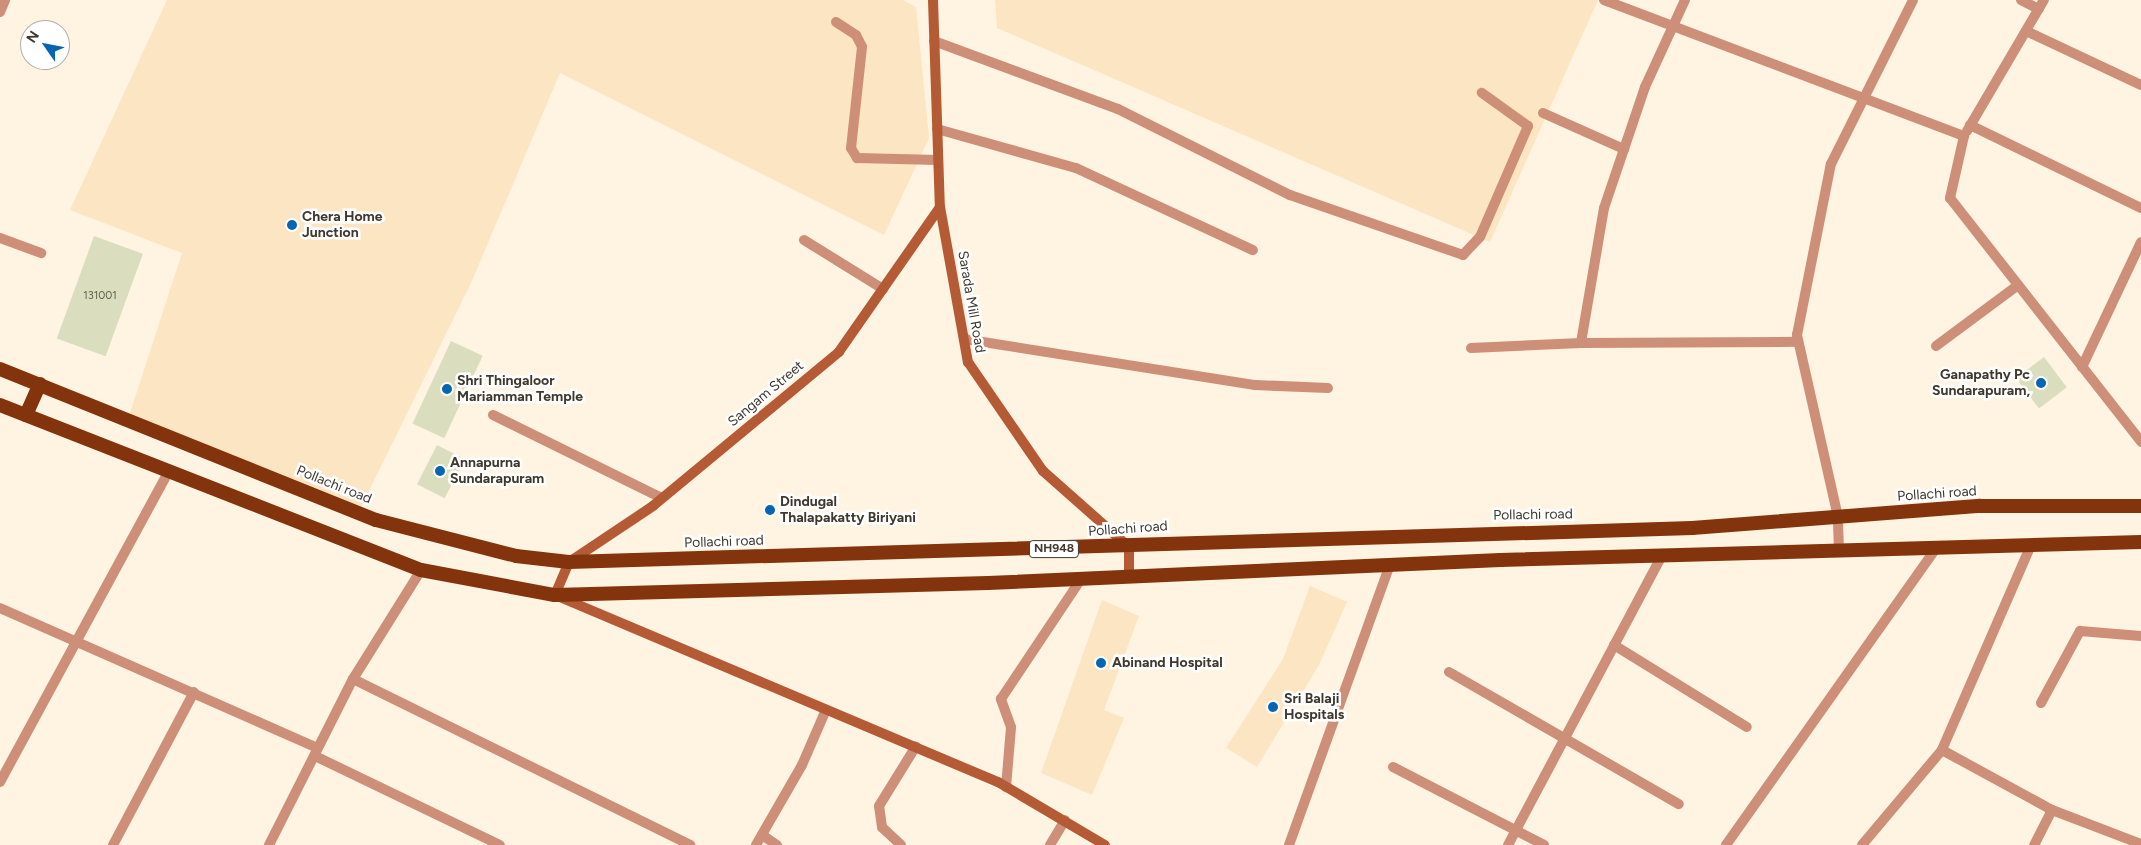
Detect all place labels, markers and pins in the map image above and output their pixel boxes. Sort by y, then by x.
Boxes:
place label: Chera Home Junction [302,209,383,242]
marker: Chera Home Junction [286,219,298,231]
place label: Ganapathy Pc Sundarapuram, [1932,367,2030,400]
place label: Shri Thingaloor Mariamman Temple [457,373,583,406]
marker: Ganapathy Pc Sundarapuram, [2034,376,2048,390]
marker: Shri Thingaloor Mariamman Temple [441,383,453,395]
place label: Annapurna Sundarapuram [450,455,544,488]
marker: Annapurna Sundarapuram [434,465,446,477]
place label: Dindugal Thalapakatty Biriyani [780,494,916,526]
marker: Dindugal Thalapakatty Biriyani [764,504,776,516]
place label: Abinand Hospital [1112,655,1223,671]
marker: Abinand Hospital [1094,656,1108,670]
place label: Sri Balaji Hospitals [1284,691,1344,724]
marker: Sri Balaji Hospitals [1266,700,1280,714]

